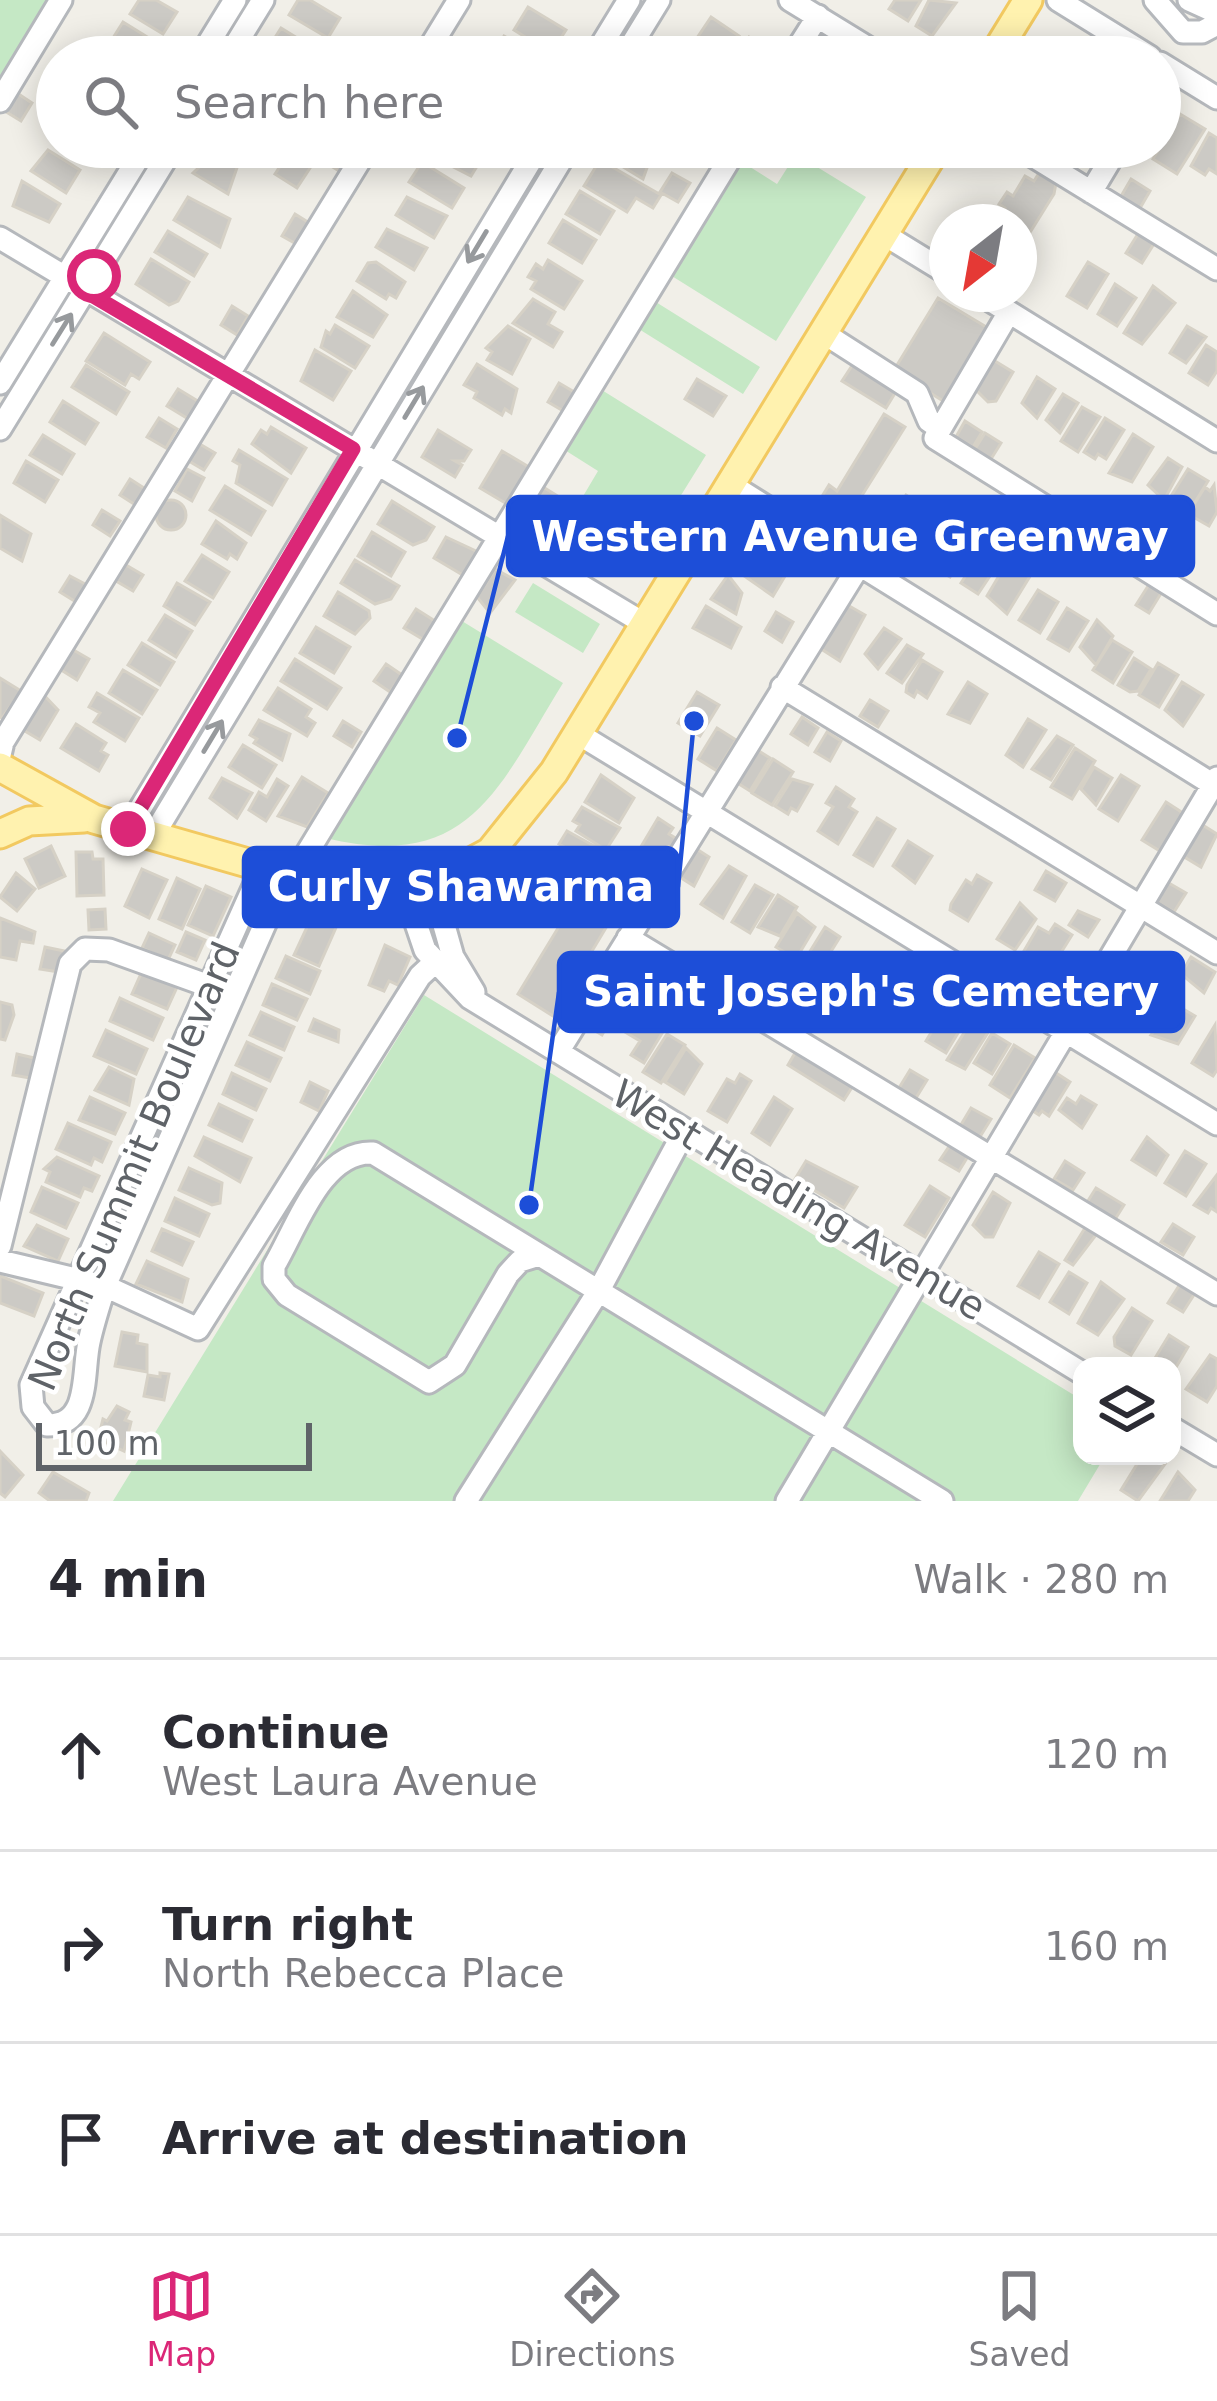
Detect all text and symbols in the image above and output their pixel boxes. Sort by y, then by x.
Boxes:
search box [36,36,1181,168]
icon: search [78,69,144,135]
text: Search here [174,76,444,129]
north arrow [929,204,1037,312]
one-way arrow [465,229,489,263]
route start [67,249,121,303]
one-way arrow [49,313,74,347]
one-way arrow [402,385,426,419]
callout: Western Avenue Greenway [508,497,1193,575]
text: Western Avenue Greenway [531,512,1169,561]
one-way arrow [201,720,225,754]
route end [101,802,155,856]
callout: Curly Shawarma [244,848,678,926]
text: Curly Shawarma [268,862,654,911]
street label: North Summit Boulevard [19,935,249,1397]
callout: Saint Joseph's Cemetery [559,953,1183,1031]
text: Saint Joseph's Cemetery [583,967,1159,1016]
street label: West Heading Avenue [604,1071,994,1329]
map controls [1073,1357,1181,1465]
button: layers [1073,1357,1181,1465]
scale bar [36,1417,312,1470]
text: 100 m [54,1424,160,1463]
text: 4 min [48,1550,208,1609]
text: Walk · 280 m [914,1557,1169,1602]
text: Continue [162,1706,390,1759]
icon: ahead [48,1722,114,1788]
text: 120 m [1044,1732,1169,1777]
text: West Laura Avenue [162,1759,538,1804]
text: Turn right [162,1898,413,1951]
icon: right [48,1914,114,1980]
text: 160 m [1044,1924,1169,1969]
text: North Rebecca Place [162,1951,564,1996]
icon: arrive [48,2106,114,2172]
text: Arrive at destination [162,2112,688,2165]
tab: Map [147,2263,216,2374]
tab: Directions [509,2263,675,2374]
tab: Saved [969,2263,1070,2374]

